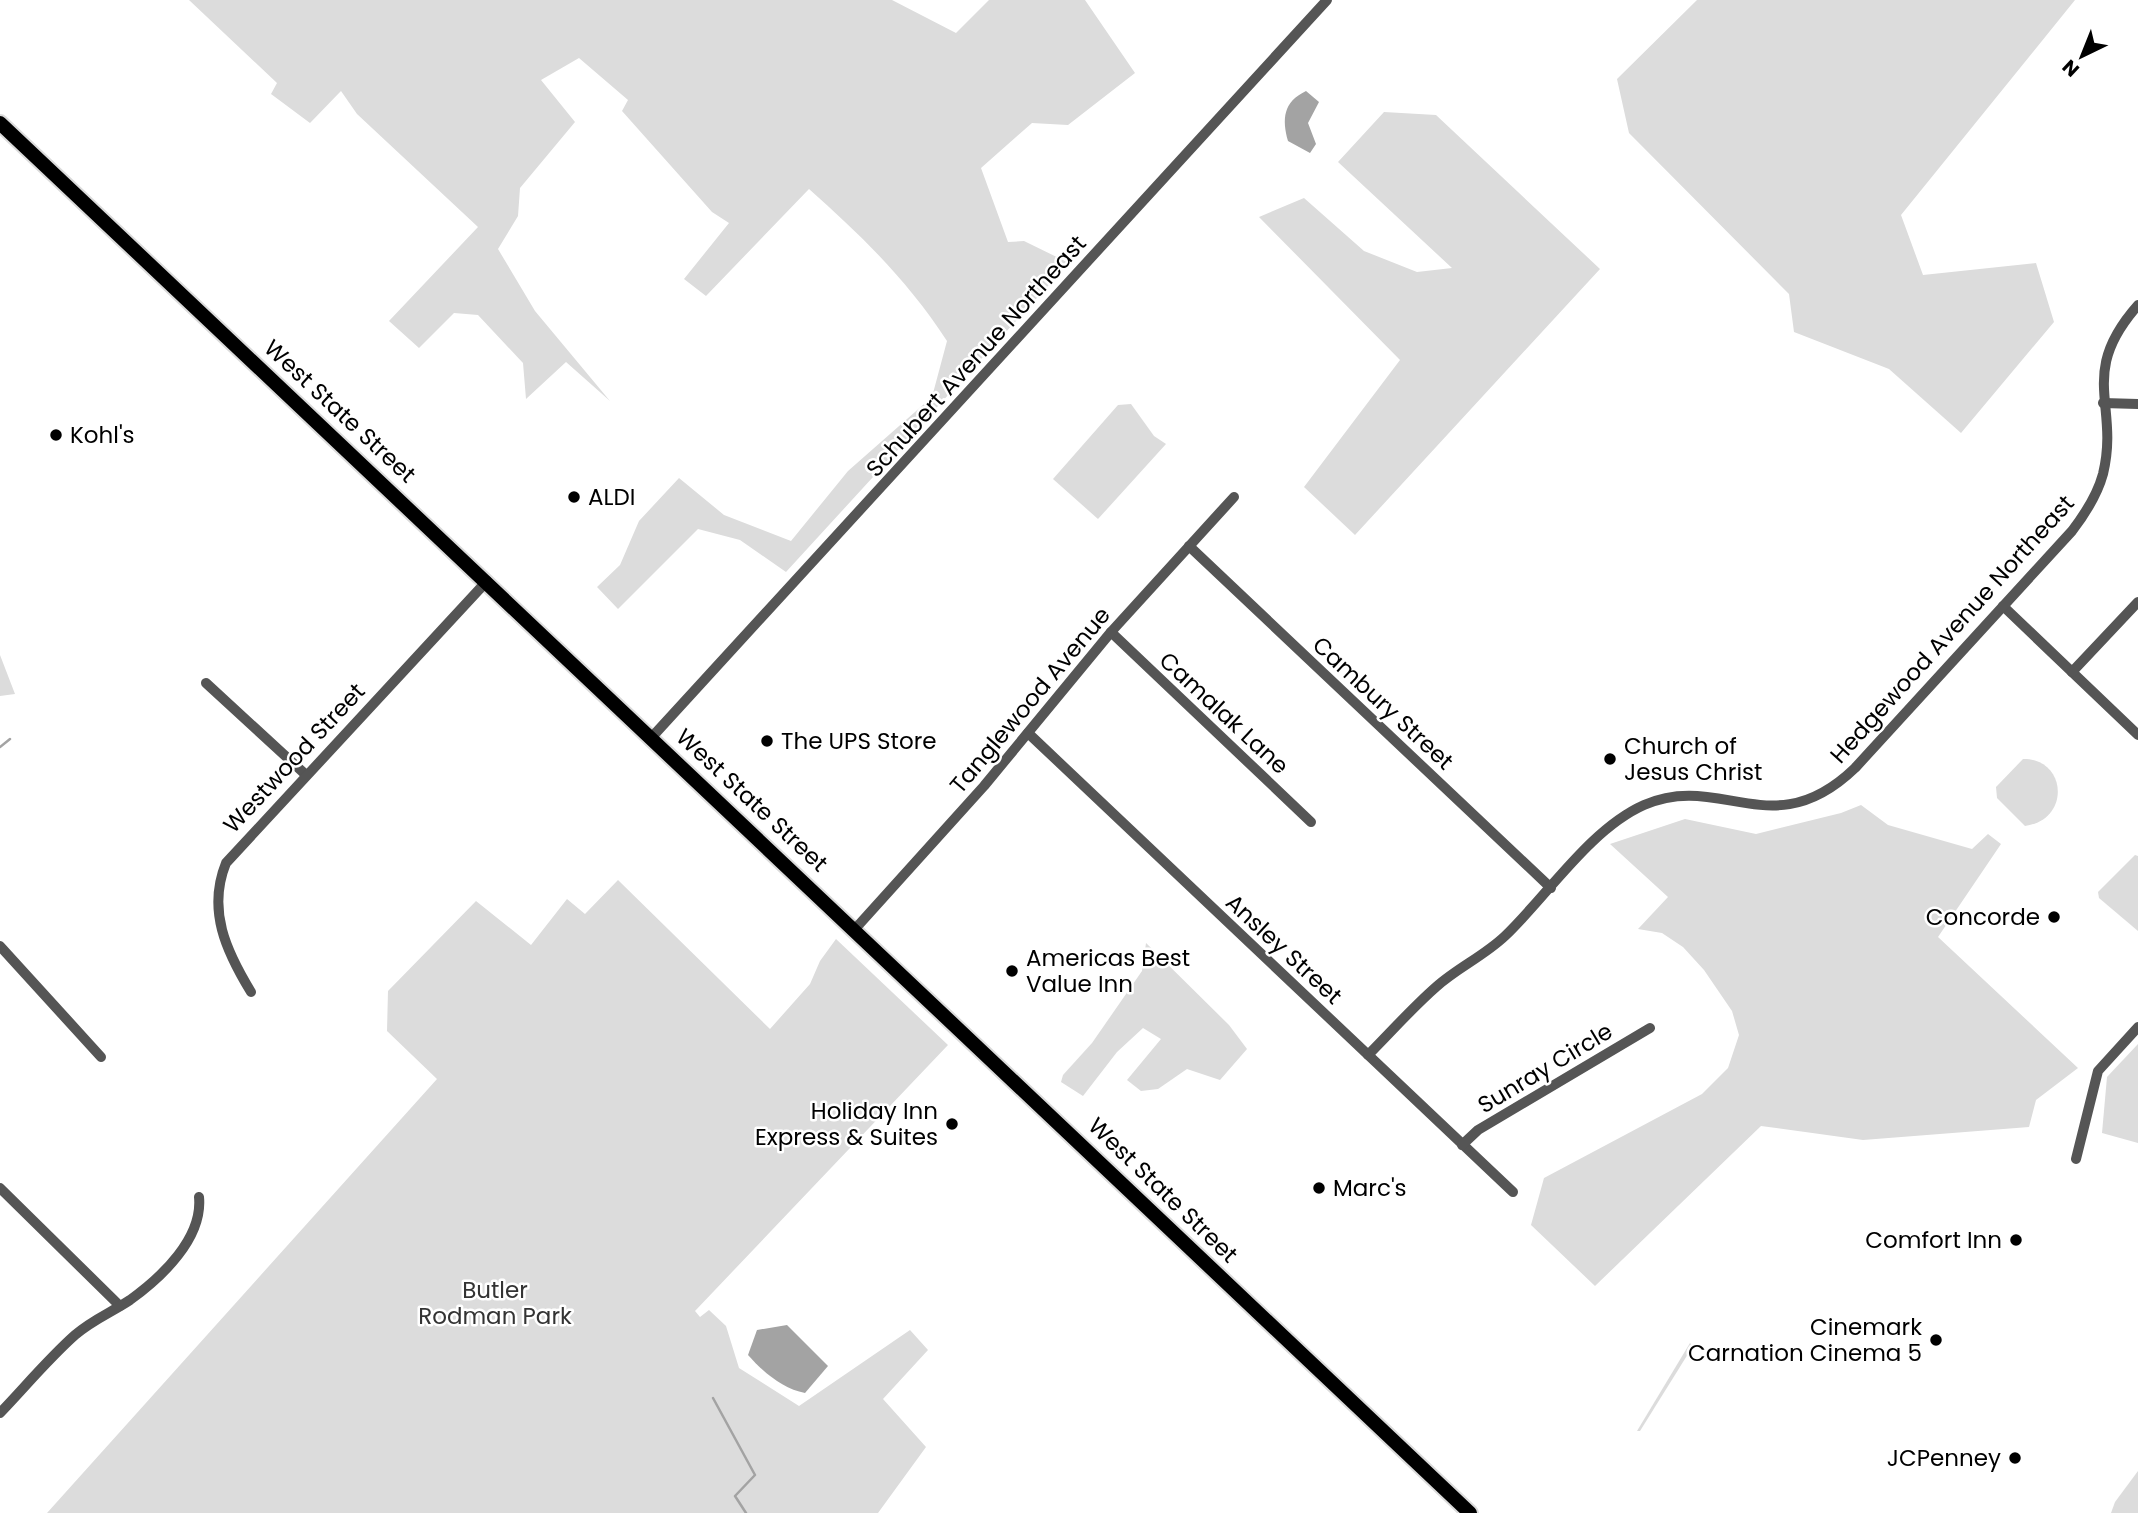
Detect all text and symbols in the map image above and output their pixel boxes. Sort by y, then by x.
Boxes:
north arrow [2047,21,2117,91]
text: N [2056,53,2085,83]
street label: Schubert Avenue Northeast [859,228,1093,484]
street label: West State Street [257,332,423,490]
place label: Kohl's [70,419,135,451]
marker: Kohl's [48,427,64,443]
place label: ALDI [588,481,635,513]
street label: Hedgewood Avenue Northeast [1823,488,2081,770]
marker: ALDI [566,489,582,505]
street label: Tanglewood Avenue [942,600,1118,800]
street label: Cambury Street [1305,629,1461,777]
street label: Camalak Lane [1152,645,1296,781]
street label: Westwood Street [216,676,372,840]
street label: West State Street [669,721,835,879]
place label: The UPS Store [781,725,936,757]
place label: Church of Jesus Christ [1624,730,1762,788]
marker: The UPS Store [759,733,775,749]
marker: Church of Jesus Christ [1602,751,1618,767]
street label: Ansley Street [1219,887,1349,1011]
place label: Concorde [1926,901,2040,933]
marker: Concorde [2046,909,2062,925]
place label: Americas Best Value Inn [1026,942,1190,1000]
marker: Americas Best Value Inn [1004,963,1020,979]
street label: Sunray Circle [1472,1015,1618,1121]
place label: Holiday Inn Express & Suites [755,1095,938,1153]
street label: West State Street [1081,1110,1245,1270]
marker: Holiday Inn Express & Suites [944,1116,960,1132]
place label: Marc's [1333,1172,1407,1204]
marker: Marc's [1311,1180,1327,1196]
place label: Comfort Inn [1865,1224,2002,1256]
marker: Comfort Inn [2008,1232,2024,1248]
park label: Butler Rodman Park [418,1274,572,1332]
place label: Cinemark Carnation Cinema 5 [1688,1311,1922,1369]
marker: Cinemark Carnation Cinema 5 [1928,1332,1944,1348]
place label: JCPenney [1887,1442,2001,1474]
marker: JCPenney [2007,1450,2023,1466]

